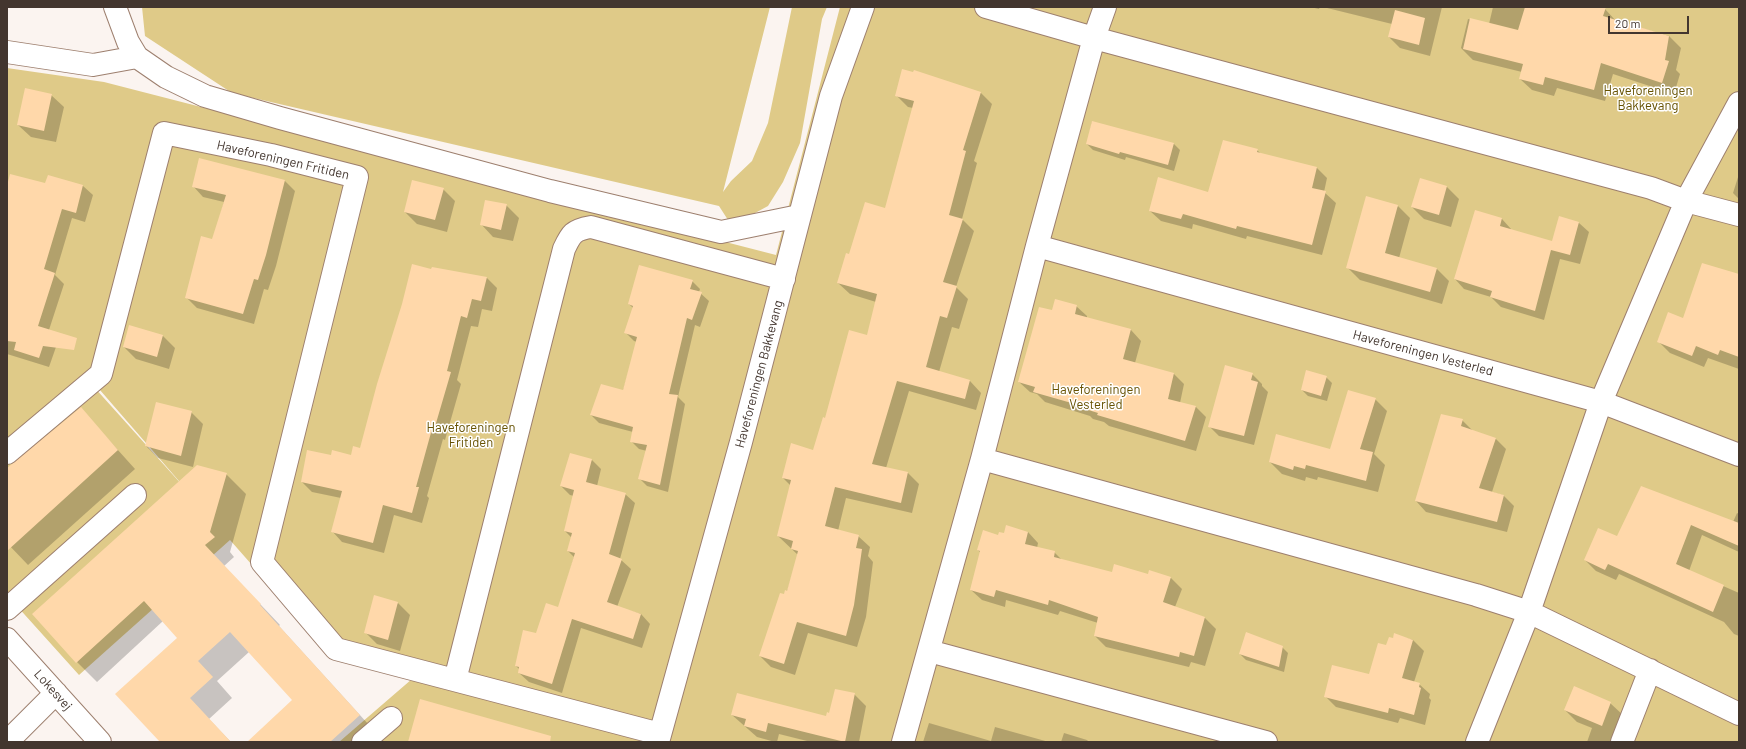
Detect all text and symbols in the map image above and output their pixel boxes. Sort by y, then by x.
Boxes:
scale bar [1610,8,1691,34]
text: 20 m [1615,16,1641,30]
park label: Haveforeningen Bakkevang [1604,83,1692,114]
street label: Haveforeningen Fritiden [215,137,351,183]
street label: Haveforeningen Bakkevang [732,298,786,450]
street label: Haveforeningen Vesterled [1351,327,1495,379]
park label: Haveforeningen Vesterled [1052,382,1140,413]
park label: Haveforeningen Fritiden [427,420,515,451]
street label: Lokesvej [31,666,75,714]

